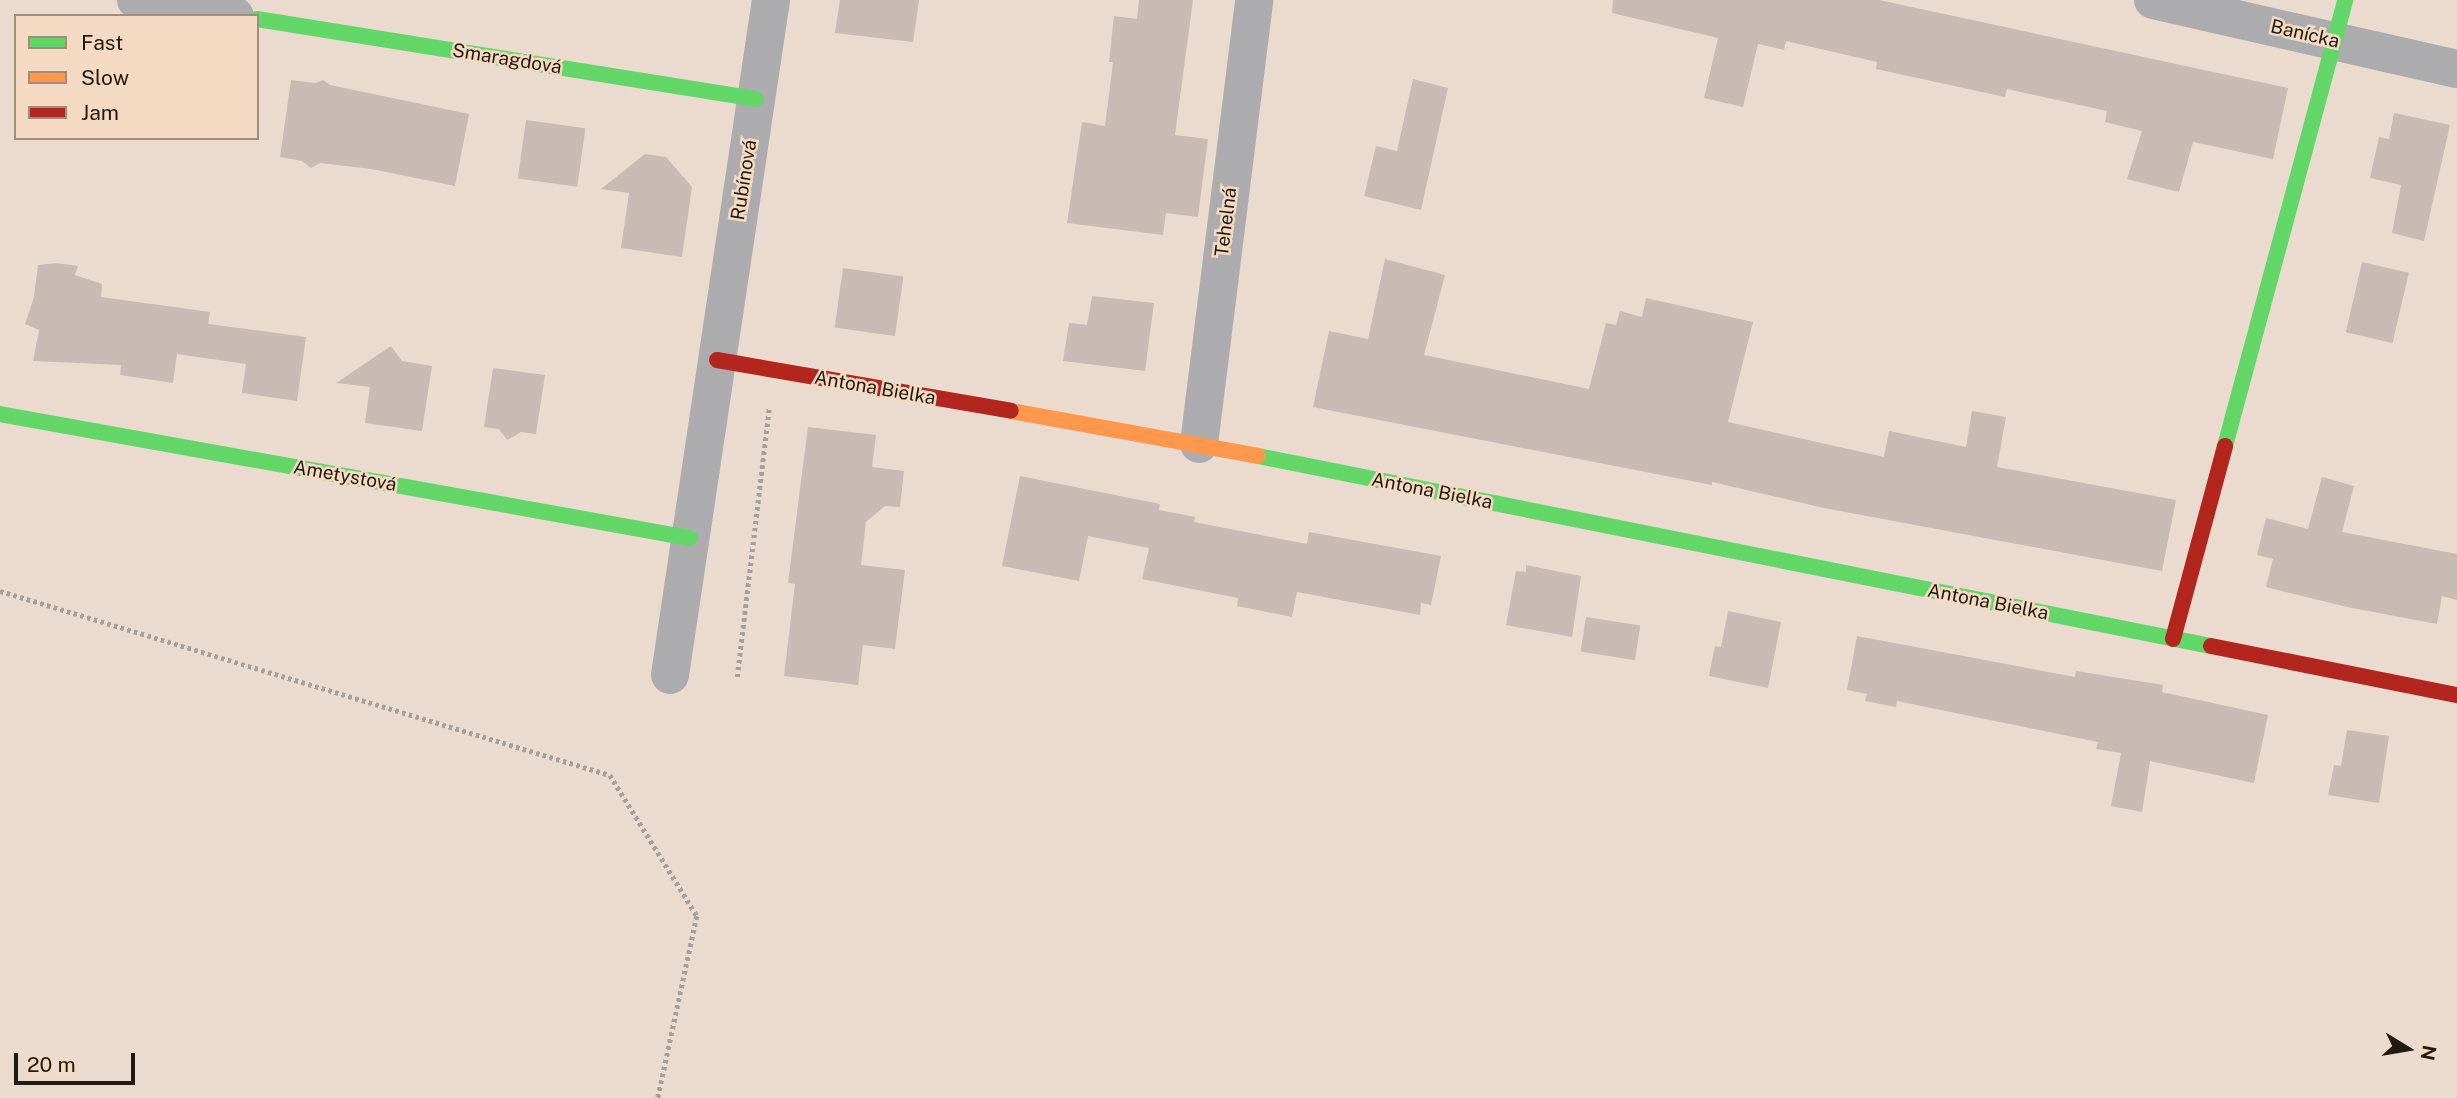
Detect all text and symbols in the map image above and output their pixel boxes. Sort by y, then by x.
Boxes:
legend [14,14,259,140]
street label: Banícka [2268,15,2342,53]
text: Fast [81,30,123,55]
street label: Smaragdová [451,39,563,79]
text: Slow [81,65,129,90]
text: Jam [81,100,119,125]
street label: Rubínová [726,138,762,222]
street label: Tehelná [1210,186,1242,258]
street label: Antona Bielka [813,366,937,410]
street label: Ametystová [292,456,398,496]
street label: Antona Bielka [1370,468,1494,514]
street label: Antona Bielka [1926,579,2050,625]
north arrow [2373,1014,2443,1084]
scale bar [18,1038,138,1082]
text: N [2416,1044,2441,1062]
text: 20 m [27,1052,76,1077]

